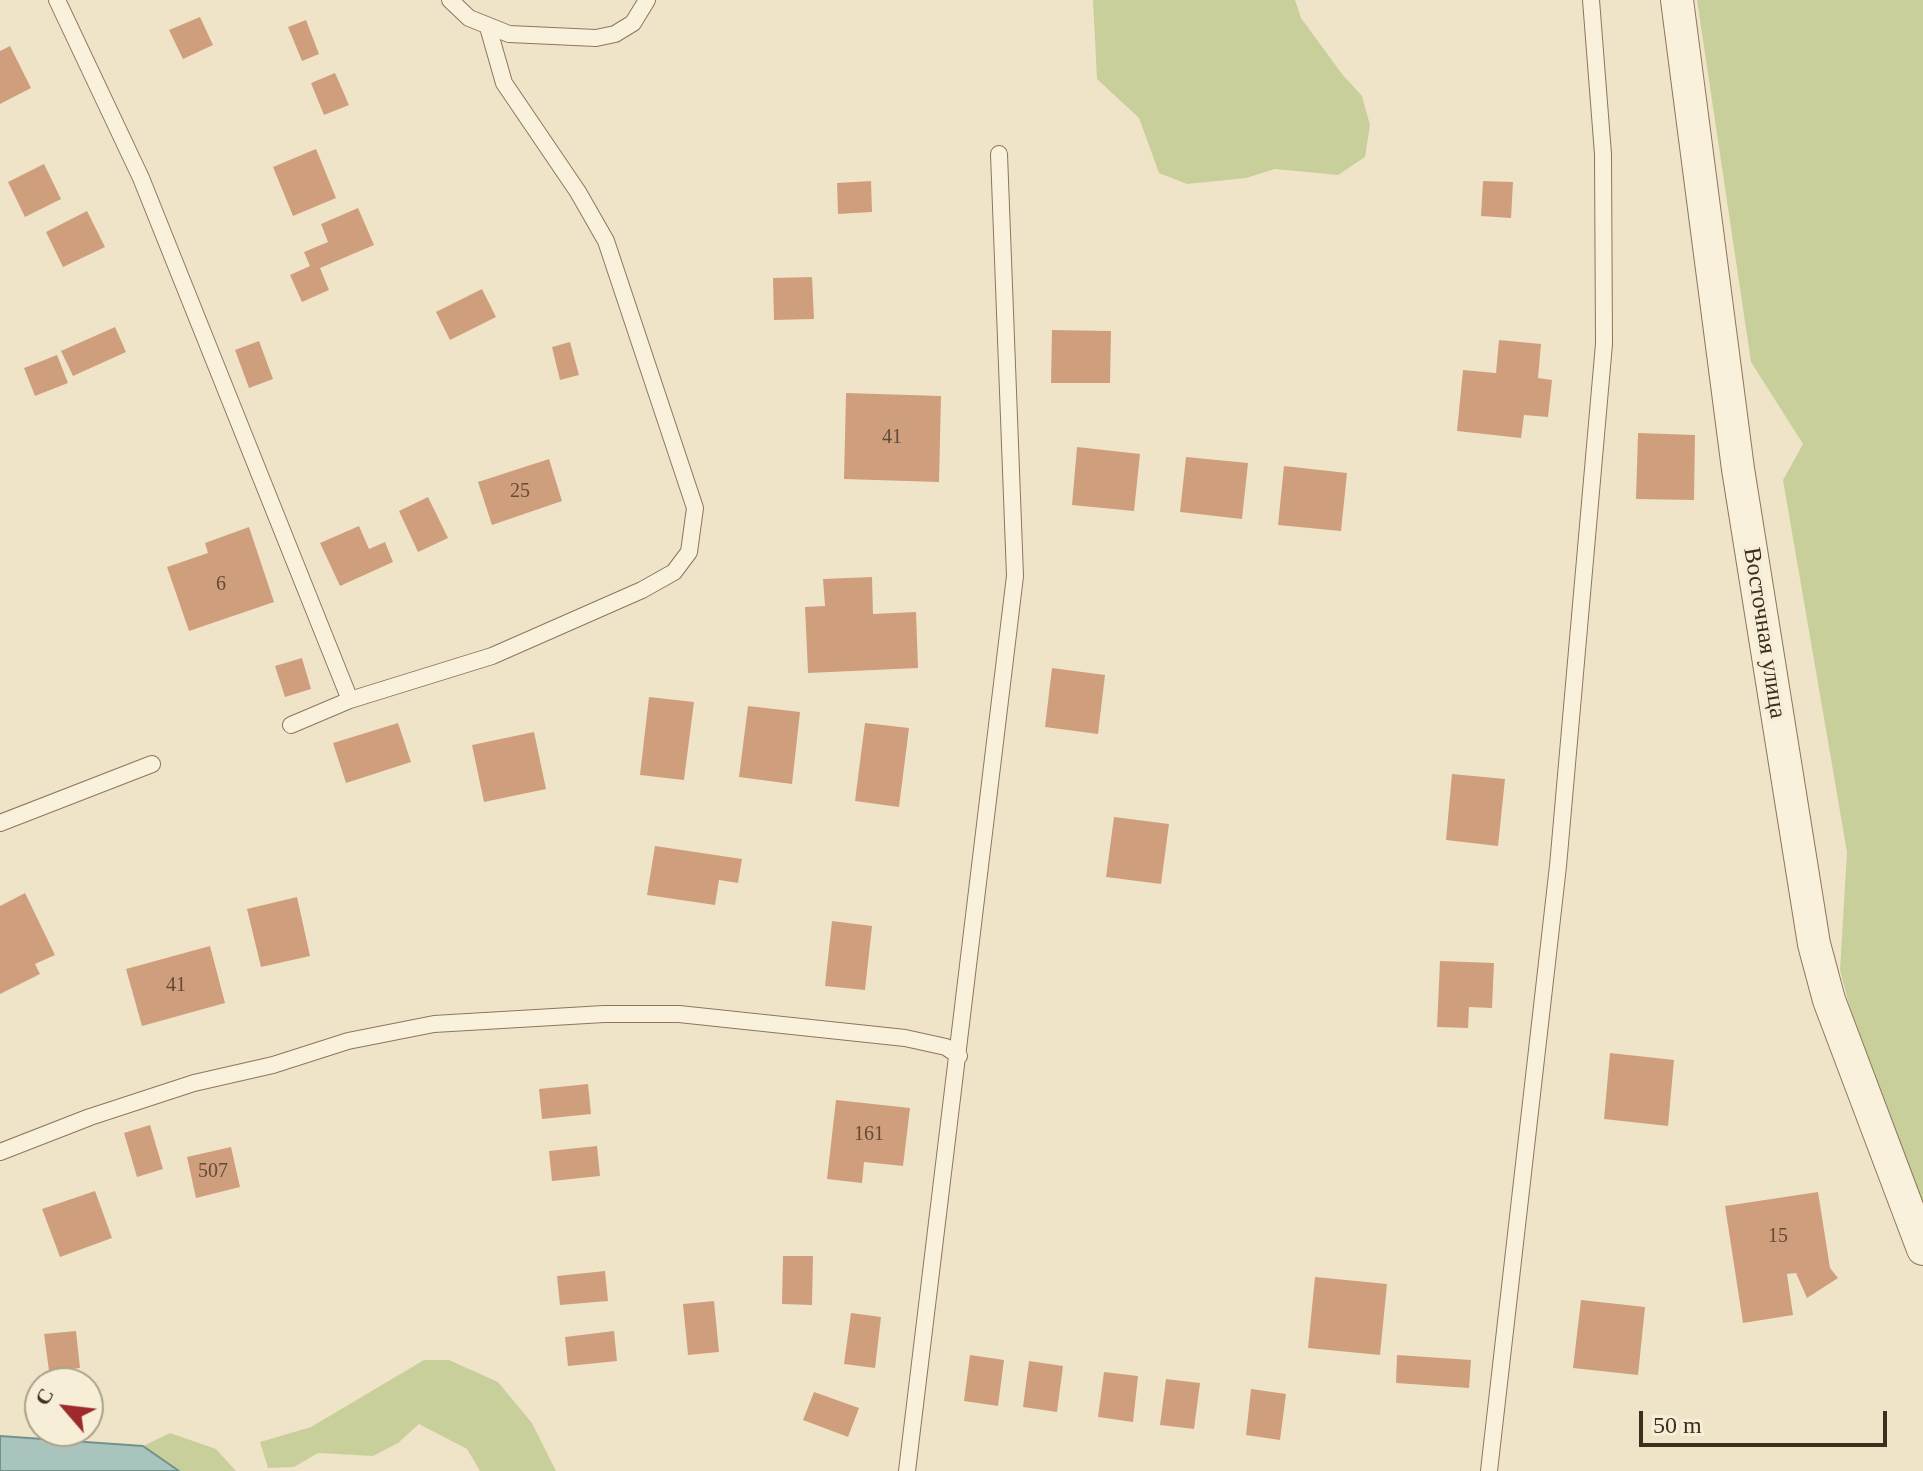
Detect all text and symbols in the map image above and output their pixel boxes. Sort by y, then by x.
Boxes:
house number: 41 [882,426,902,450]
house number: 25 [510,480,530,504]
street label: Восточная улица [1736,545,1792,721]
house number: 6 [216,573,226,597]
house number: 41 [166,974,186,998]
house number: 161 [854,1123,884,1147]
house number: 507 [198,1160,228,1184]
house number: 15 [1768,1225,1788,1249]
north arrow [24,1367,104,1447]
text: С [29,1384,59,1409]
scale bar [1643,1395,1891,1445]
text: 50 m [1653,1412,1702,1438]

